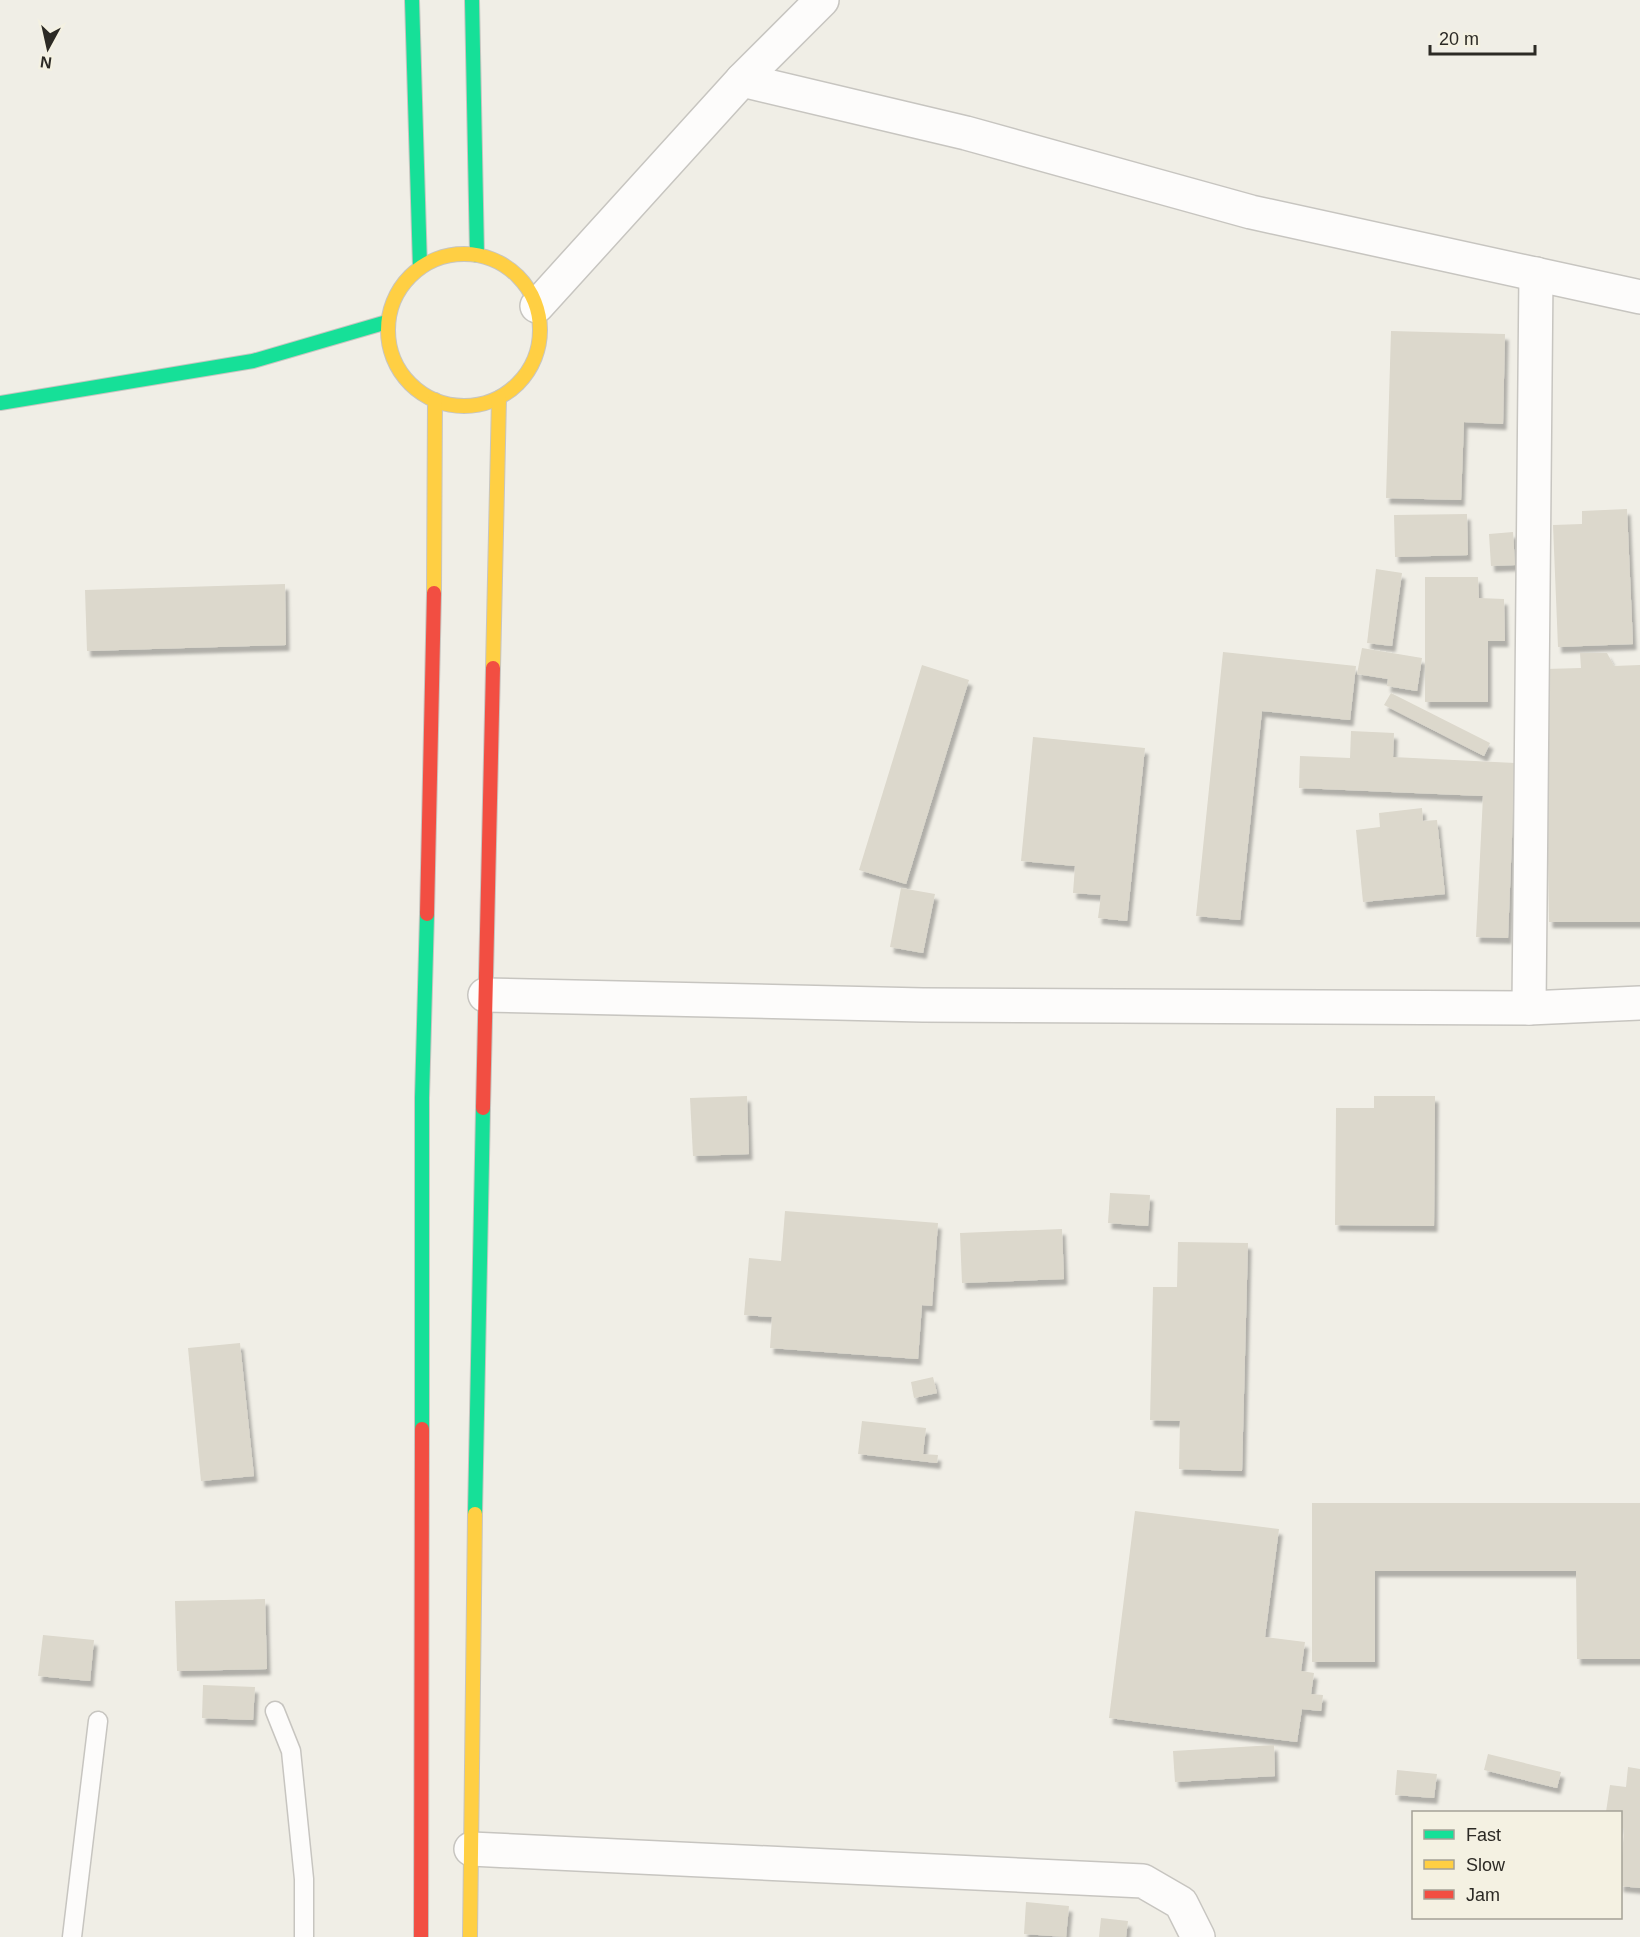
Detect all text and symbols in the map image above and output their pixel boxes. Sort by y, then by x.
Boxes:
north arrow [18,18,78,78]
scale bar [1430,18,1535,56]
text: 20 m [1439,29,1479,49]
text: N [39,53,53,72]
legend [1412,1811,1622,1919]
text: Fast [1466,1825,1501,1845]
text: Slow [1466,1855,1506,1875]
text: Jam [1466,1885,1500,1905]

